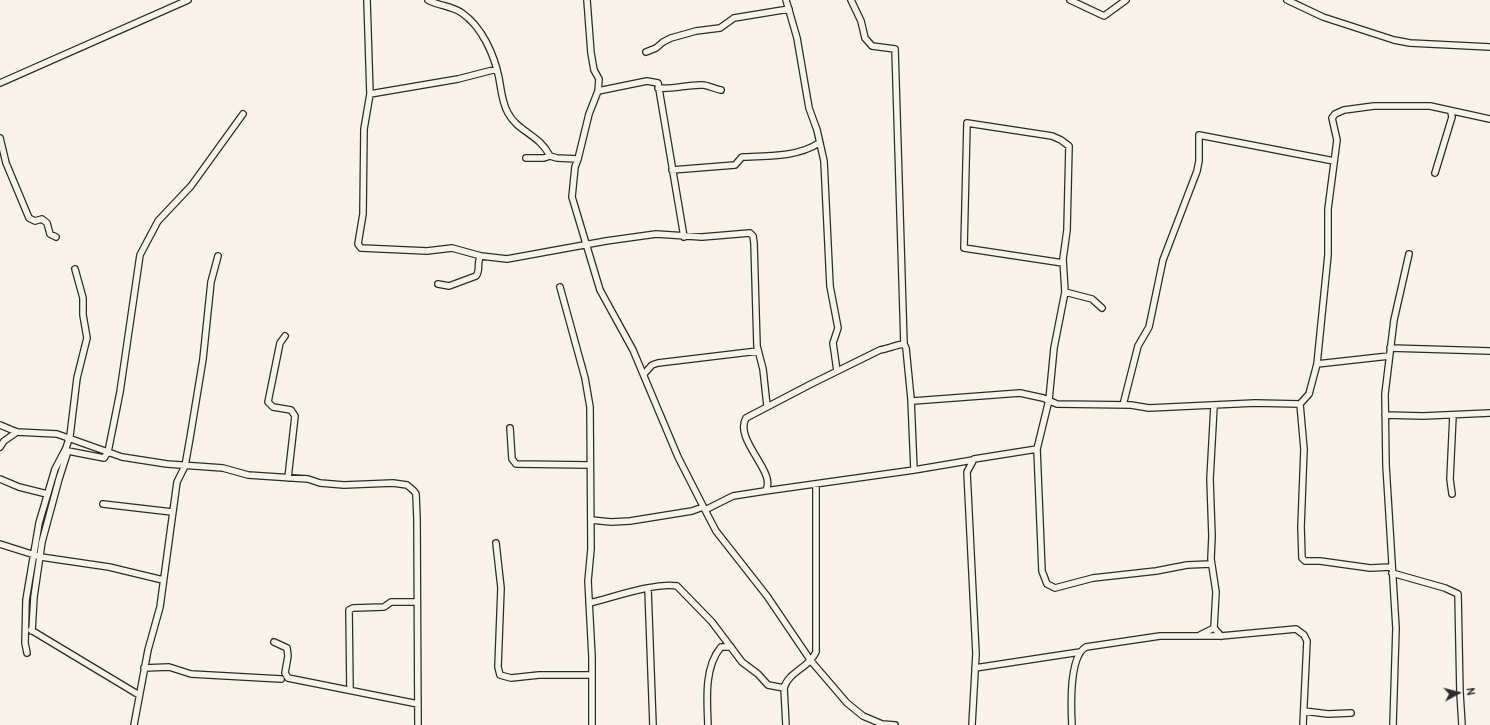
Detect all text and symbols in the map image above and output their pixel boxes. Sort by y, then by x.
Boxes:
north arrow [1438,673,1478,713]
text: N [1464,687,1477,696]

